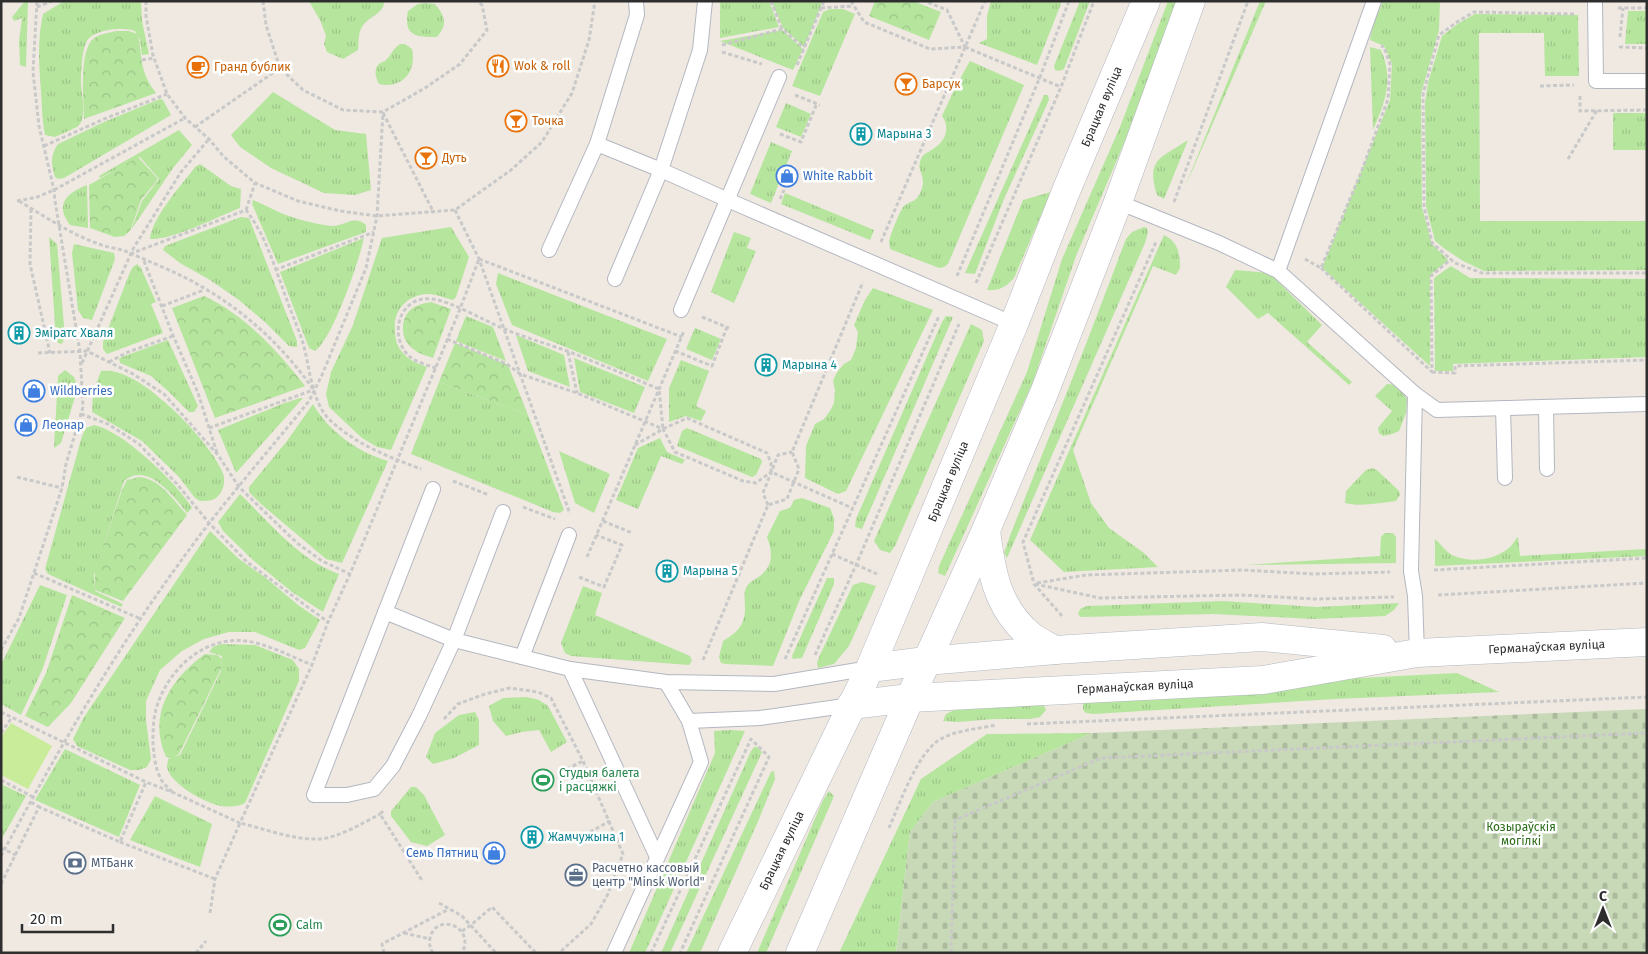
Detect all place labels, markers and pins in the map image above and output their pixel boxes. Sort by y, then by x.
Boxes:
restaurant icon: Wok & roll [486,54,510,78]
cafe icon: Гранд бублик [186,55,210,79]
place label: Wok & roll [514,59,571,73]
place label: Гранд бублик [214,60,291,74]
bar icon: Барсук [894,72,918,96]
place label: Барсук [922,77,961,91]
bar icon: Точка [504,109,528,133]
place label: Точка [532,114,564,128]
building icon: Марына 3 [849,122,873,146]
place label: Марына 3 [877,127,932,141]
bar icon: Дуть [414,146,438,170]
place label: Дуть [441,151,467,165]
shop icon: White Rabbit [775,164,799,188]
place label: White Rabbit [803,169,874,183]
building icon: Эміратс Хваля [7,321,31,345]
place label: Эміратс Хваля [35,326,113,340]
building icon: Марына 4 [754,353,778,377]
place label: Марына 4 [782,358,838,372]
shop icon: Wildberries [22,379,46,403]
place label: Wildberries [50,384,113,398]
shop icon: Леонар [14,413,38,437]
place label: Леонар [42,418,84,432]
building icon: Марына 5 [655,559,679,583]
place label: Марына 5 [683,564,738,578]
place label: Студыя балета і расцяжкі [559,766,640,794]
sports icon: Студыя балета і расцяжкі [531,768,555,792]
building icon: Жамчужына 1 [520,825,544,849]
place label: Жамчужына 1 [548,830,624,844]
shop icon: Семь Пятниц [482,841,506,865]
place label: Семь Пятниц [406,846,478,860]
bank icon: МТБанк [63,851,87,875]
place label: МТБанк [91,856,134,870]
place label: Расчетно кассовый центр "Minsk World" [592,861,705,889]
office icon: Расчетно кассовый центр "Minsk World" [564,863,588,887]
sports icon: Calm [268,913,292,937]
place label: Calm [296,918,323,932]

